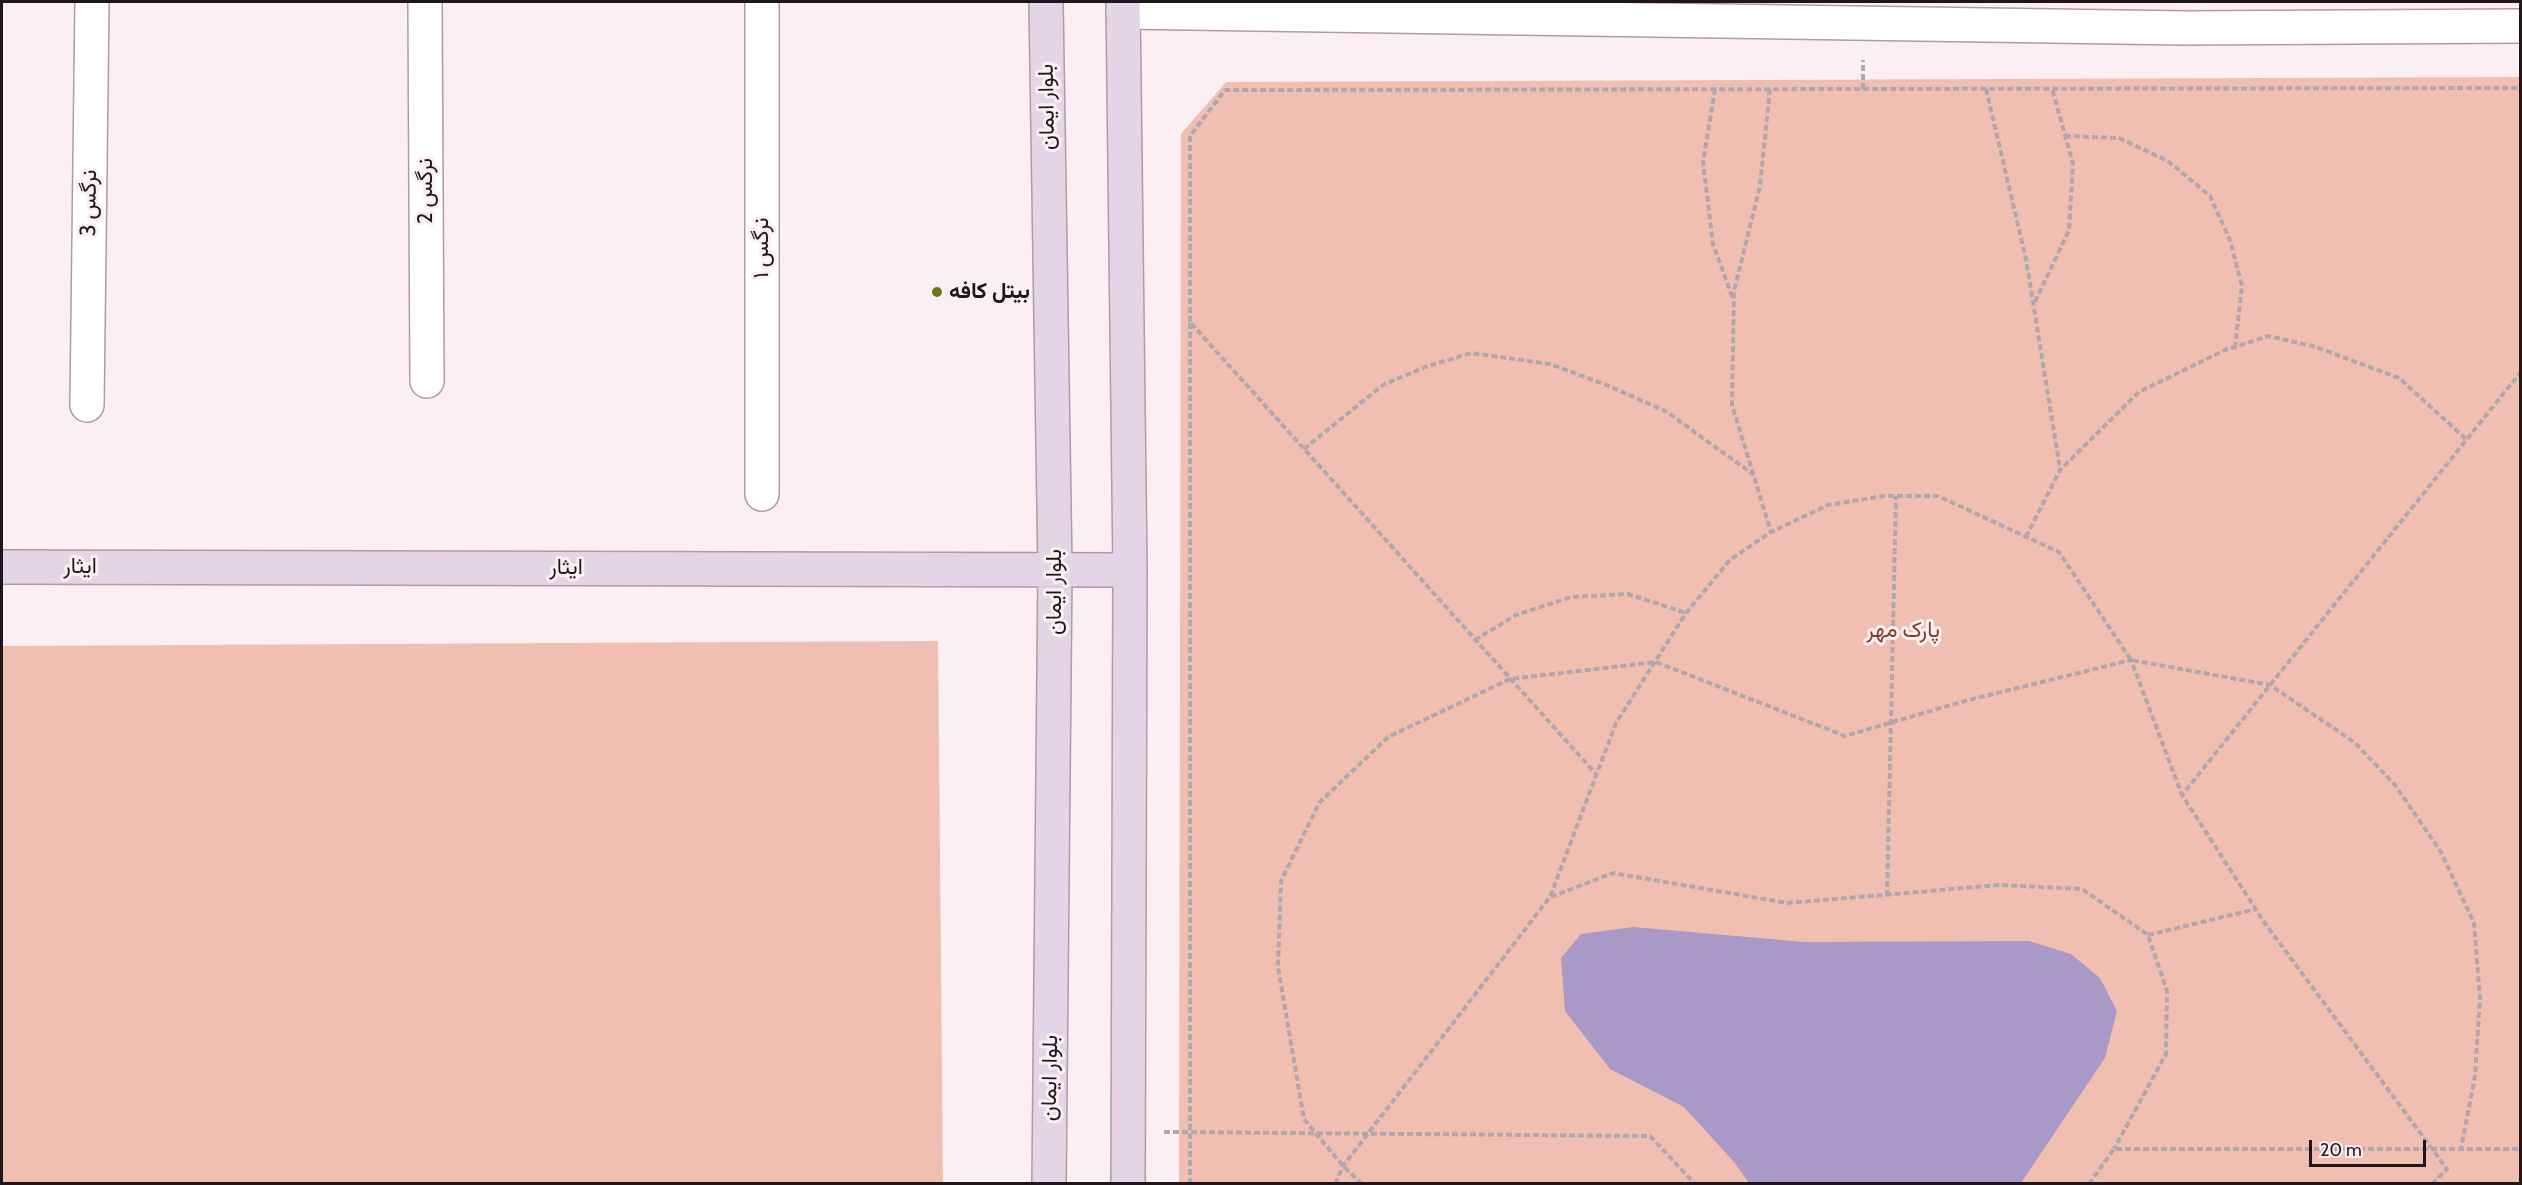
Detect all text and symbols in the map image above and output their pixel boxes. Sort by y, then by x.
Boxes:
street label: بلوار ایمان [1033,64,1061,150]
street label: نرگس 2 [413,158,439,224]
street label: نرگس 3 [75,169,103,237]
street label: نرگس ۱ [749,217,775,279]
place label: بیتل کافه [949,279,1030,305]
marker: بیتل کافه [930,285,944,299]
street label: بلوار ایمان [1042,549,1068,635]
street label: ایثار [63,554,97,580]
street label: ایثار [549,555,583,581]
park label: پارک مهر [1866,618,1940,644]
street label: بلوار ایمان [1036,1035,1064,1121]
scale bar [2312,1128,2429,1166]
text: 20 m [2320,1139,2362,1161]

